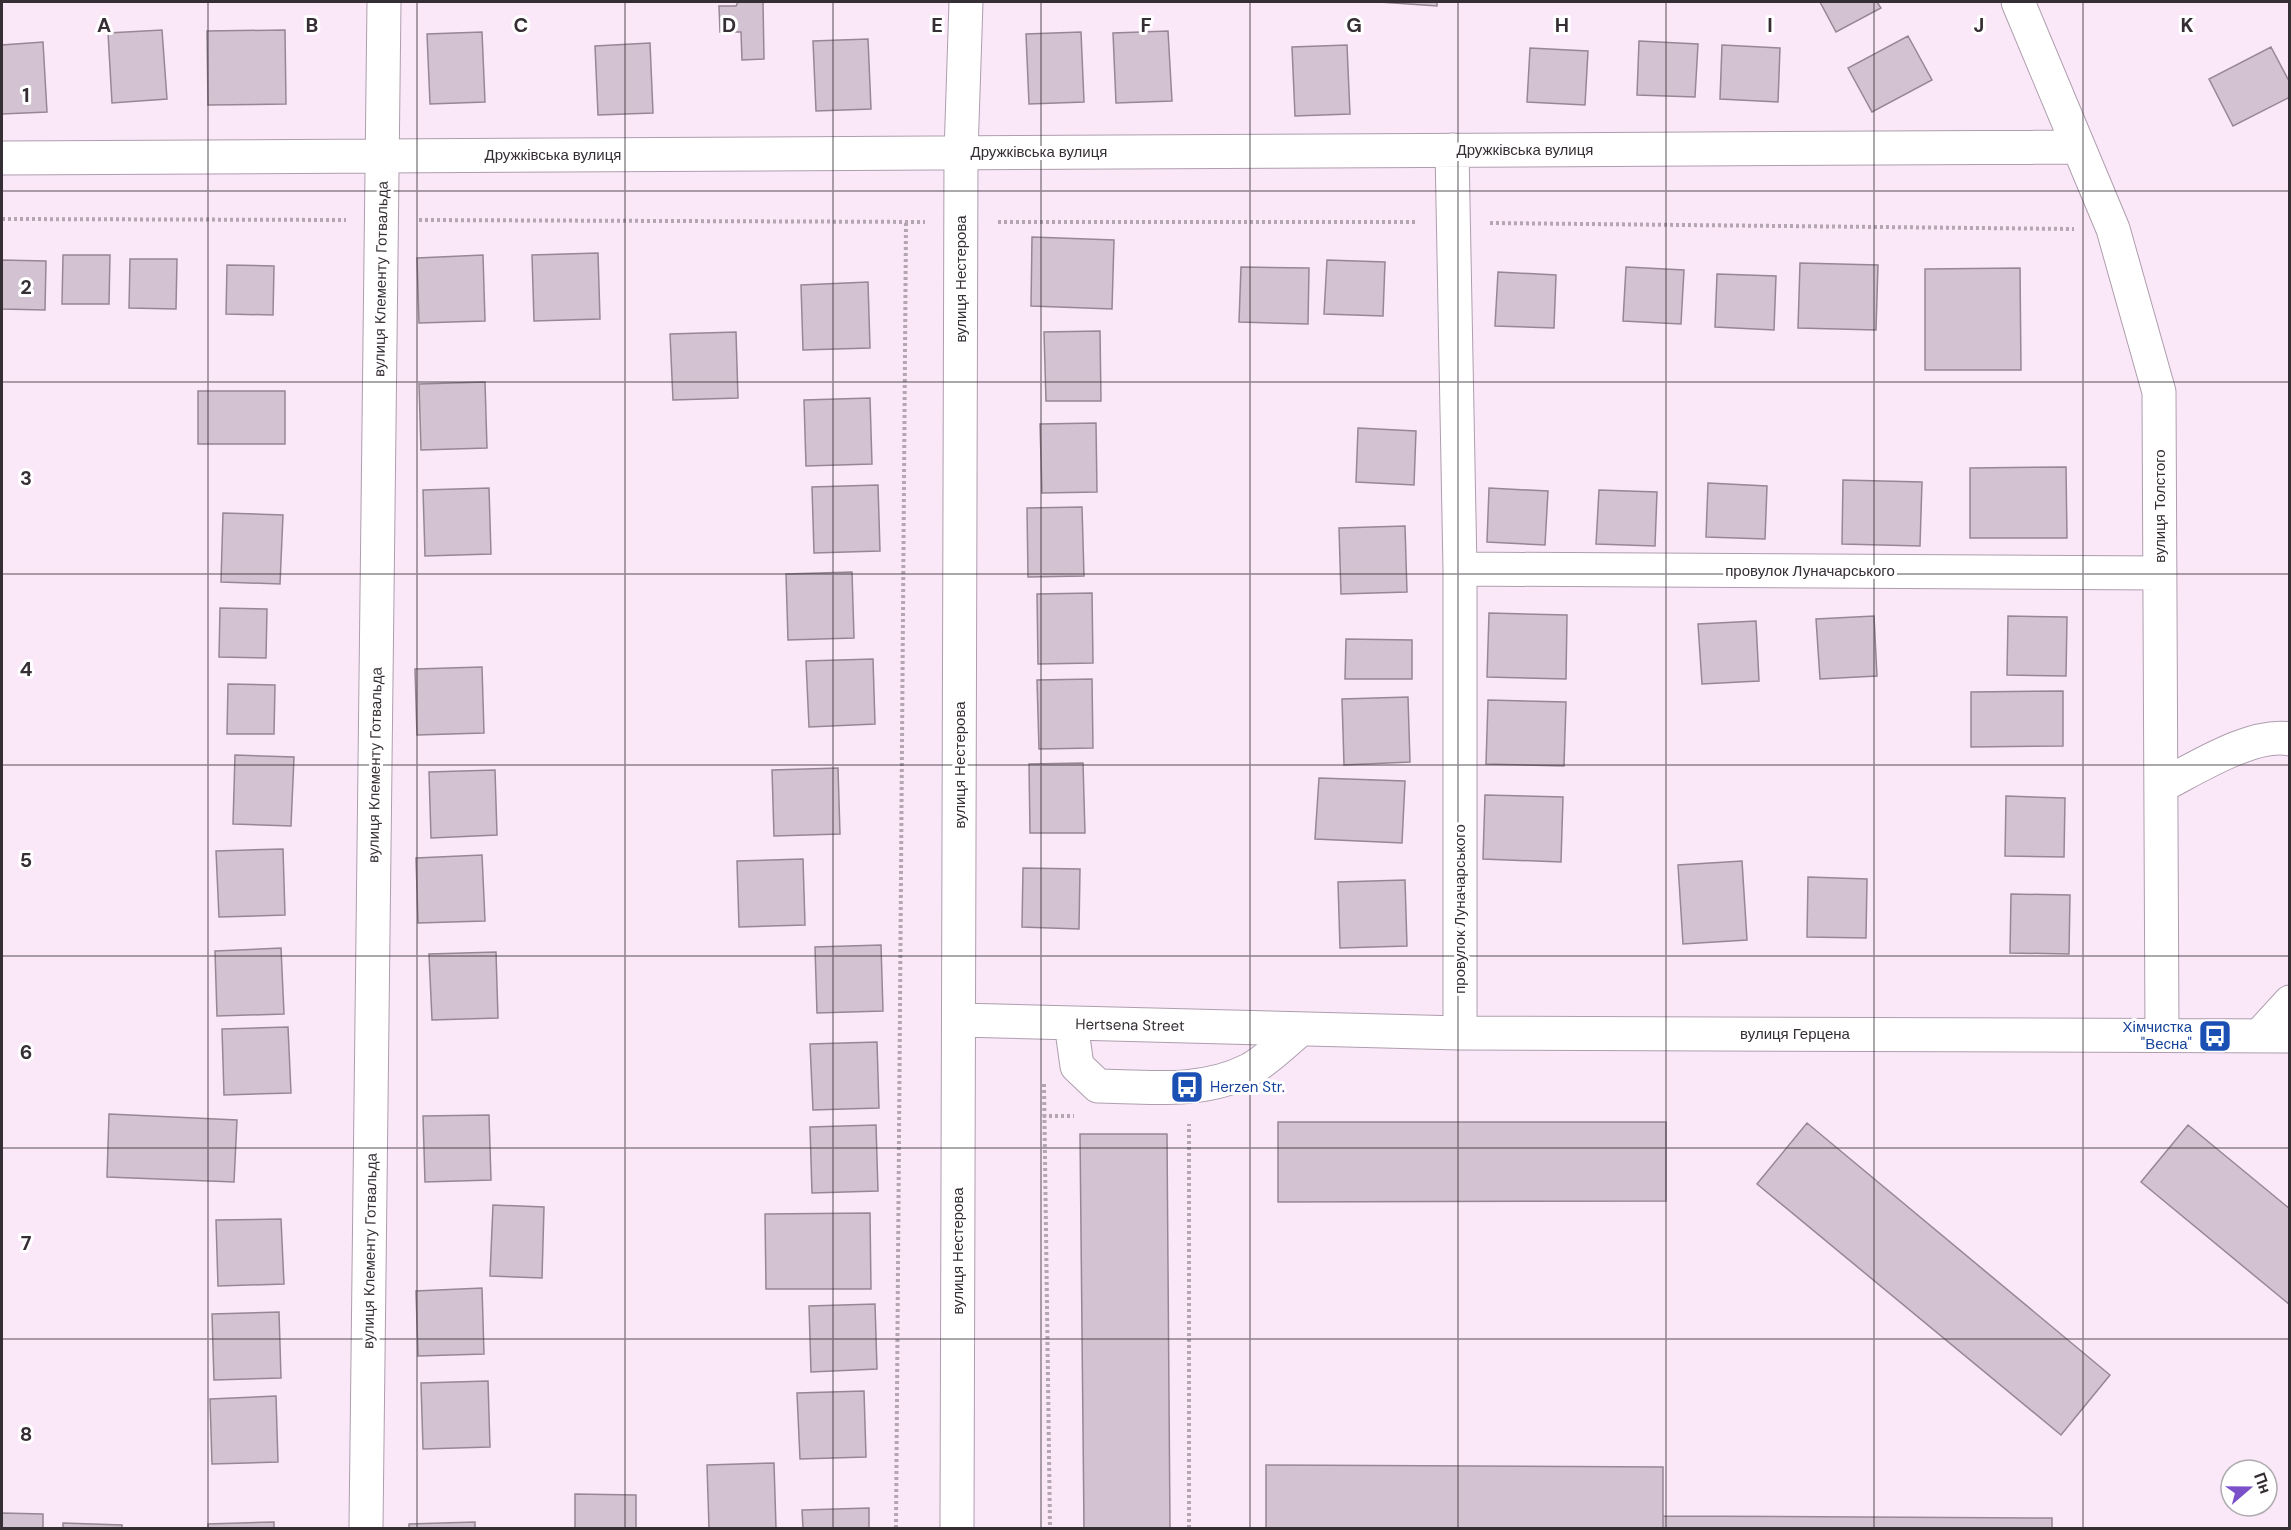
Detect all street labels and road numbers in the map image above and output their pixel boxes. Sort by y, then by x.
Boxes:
street label: Дружківська вулиця [1457,140,1593,160]
street label: Дружківська вулиця [971,142,1107,162]
street label: Дружківська вулиця [485,145,621,165]
street label: вулиця Клементу Готвальда [369,180,393,377]
street label: вулиця Нестерова [951,215,971,343]
street label: вулиця Толстого [2150,449,2170,563]
street label: провулок Луначарського [1725,561,1895,581]
street label: вулиця Клементу Готвальда [363,666,387,863]
street label: вулиця Нестерова [950,701,970,829]
street label: провулок Луначарського [1450,824,1470,994]
street label: Hertsena Street [1075,1014,1185,1036]
street label: вулиця Герцена [1740,1024,1851,1044]
street label: вулиця Клементу Готвальда [358,1152,382,1349]
street label: вулиця Нестерова [948,1187,968,1315]

